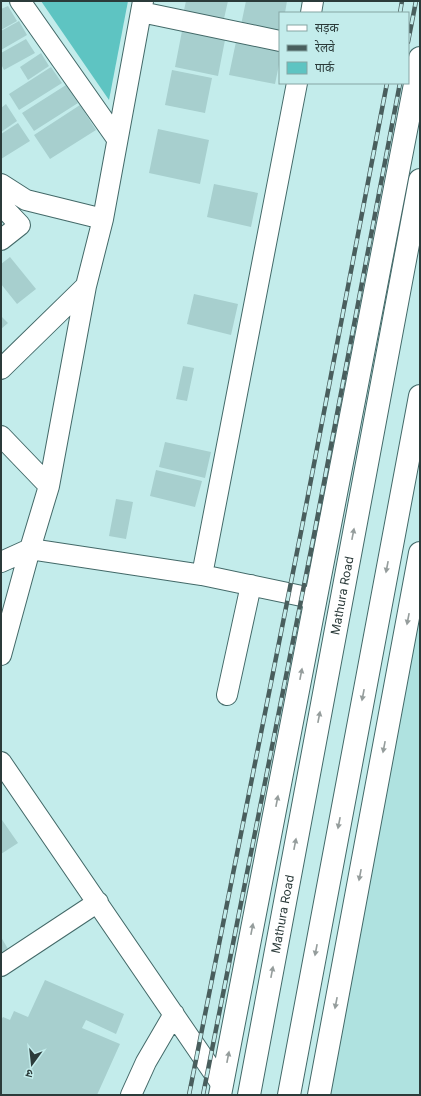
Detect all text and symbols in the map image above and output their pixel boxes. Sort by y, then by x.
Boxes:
legend [279,12,409,84]
text: सड़क [315,20,340,35]
text: रेलवे [315,40,335,55]
text: पार्क [315,60,335,75]
one-way arrow [351,528,357,540]
street label: Mathura Road [327,555,356,636]
one-way arrow [384,561,390,573]
one-way arrow [404,613,410,625]
one-way arrow [299,668,305,680]
one-way arrow [360,689,366,701]
one-way arrow [317,710,323,723]
one-way arrow [381,741,387,753]
one-way arrow [274,795,280,808]
one-way arrow [336,816,342,829]
one-way arrow [293,838,299,850]
one-way arrow [357,869,363,881]
street label: Mathura Road [268,874,297,954]
one-way arrow [250,923,256,935]
one-way arrow [312,944,318,956]
one-way arrow [269,966,275,978]
one-way arrow [333,997,339,1009]
north arrow [12,1044,52,1084]
one-way arrow [225,1051,231,1063]
text: उ [24,1066,34,1081]

